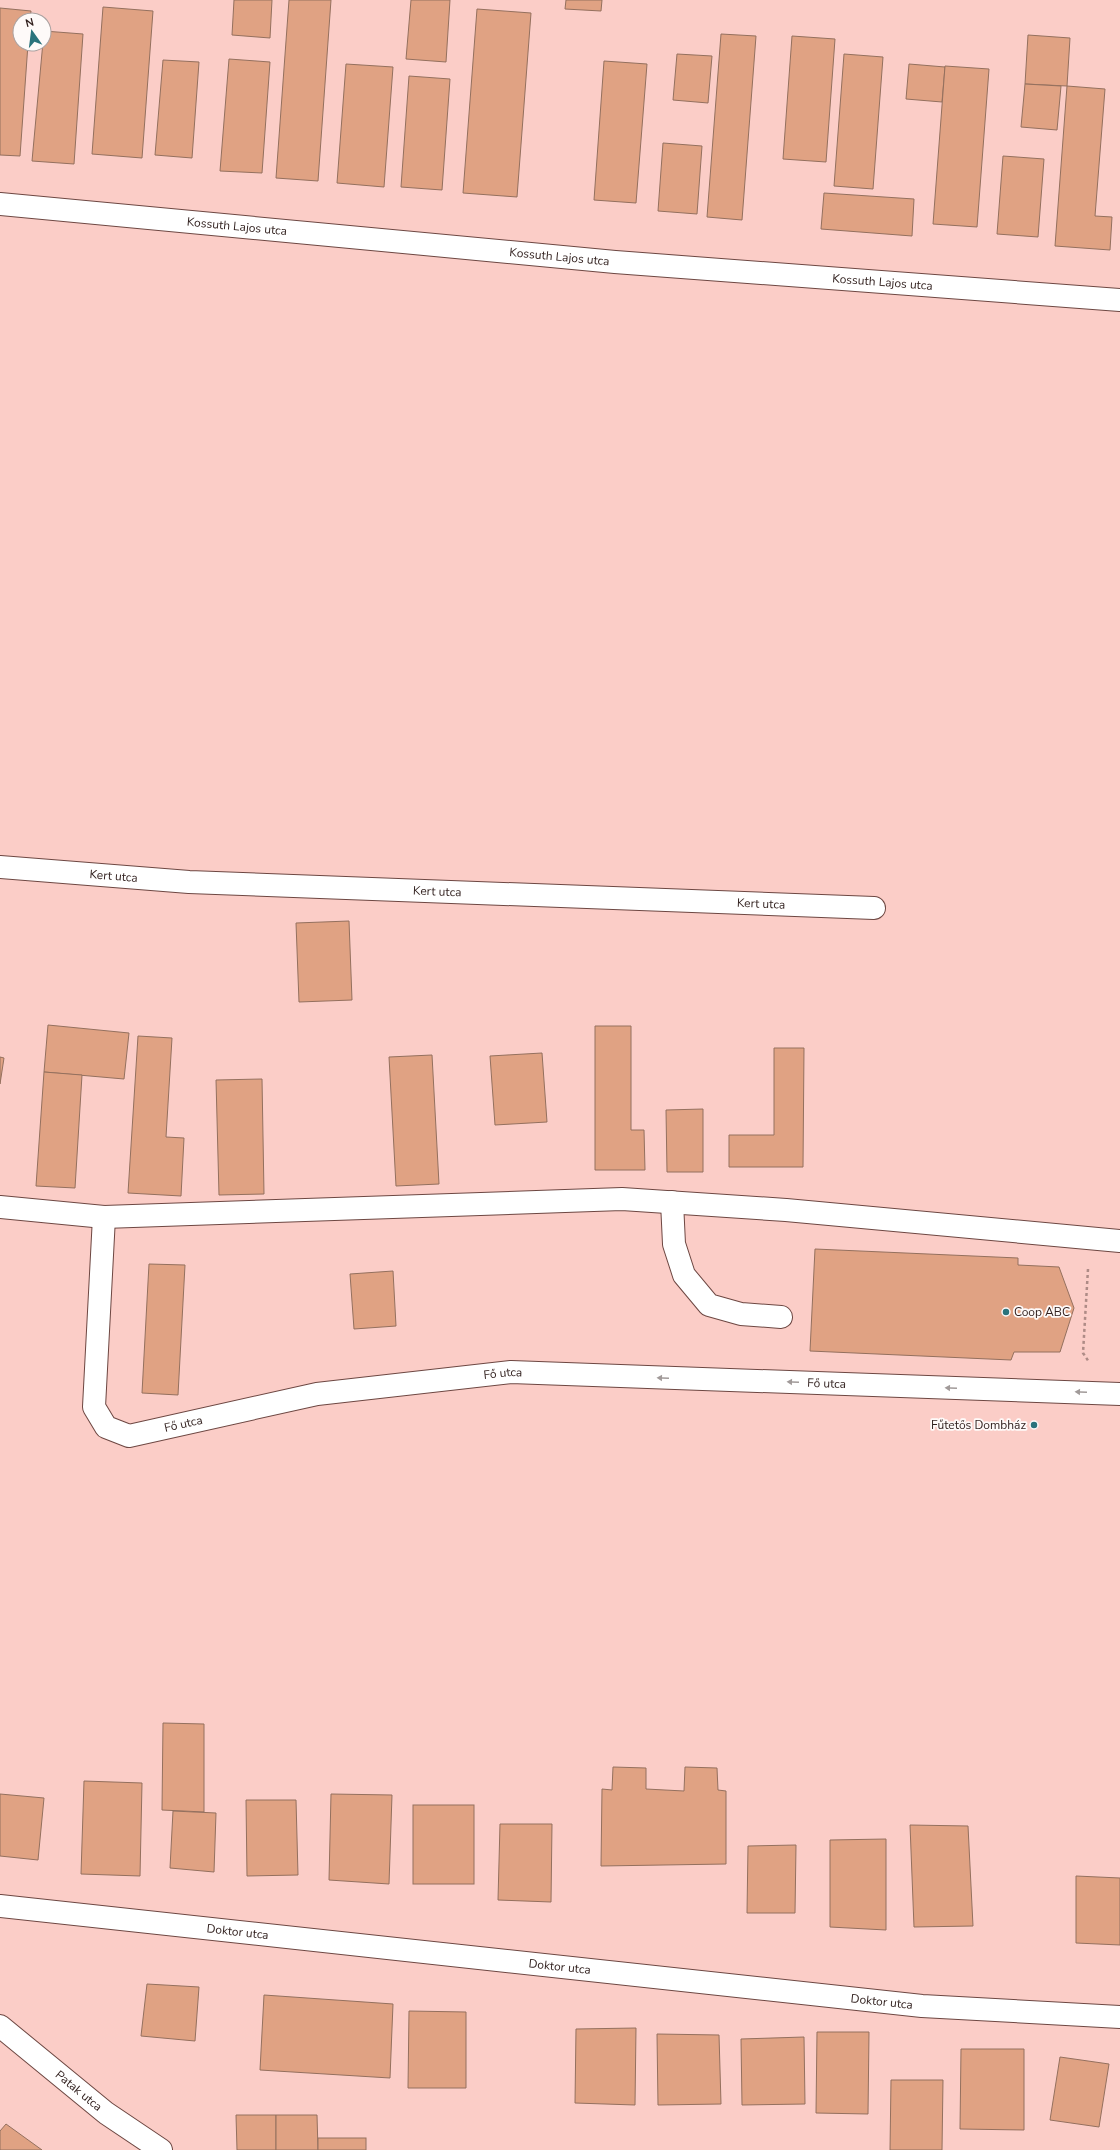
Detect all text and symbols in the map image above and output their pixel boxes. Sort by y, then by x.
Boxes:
north arrow [12,12,52,52]
text: N [24,15,36,31]
street label: Kossuth Lajos utca [186,214,288,239]
street label: Kossuth Lajos utca [509,244,610,269]
street label: Kossuth Lajos utca [832,270,933,294]
street label: Kert utca [89,866,138,886]
street label: Kert utca [413,883,462,900]
street label: Kert utca [736,895,786,913]
place label: Coop ABC [1014,1304,1070,1320]
marker: Coop ABC [1001,1307,1011,1317]
street label: Fő utca [483,1364,523,1383]
one-way arrow [657,1374,669,1381]
street label: Fő utca [807,1375,846,1392]
one-way arrow [786,1379,799,1385]
one-way arrow [945,1384,957,1391]
one-way arrow [1074,1389,1087,1395]
street label: Fő utca [163,1412,204,1436]
place label: Fűtetős Dombház [931,1417,1026,1433]
marker: Fűtetős Dombház [1029,1420,1039,1430]
street label: Doktor utca [206,1920,270,1943]
street label: Doktor utca [528,1955,592,1978]
street label: Doktor utca [850,1990,914,2013]
street label: Patak utca [52,2067,106,2115]

